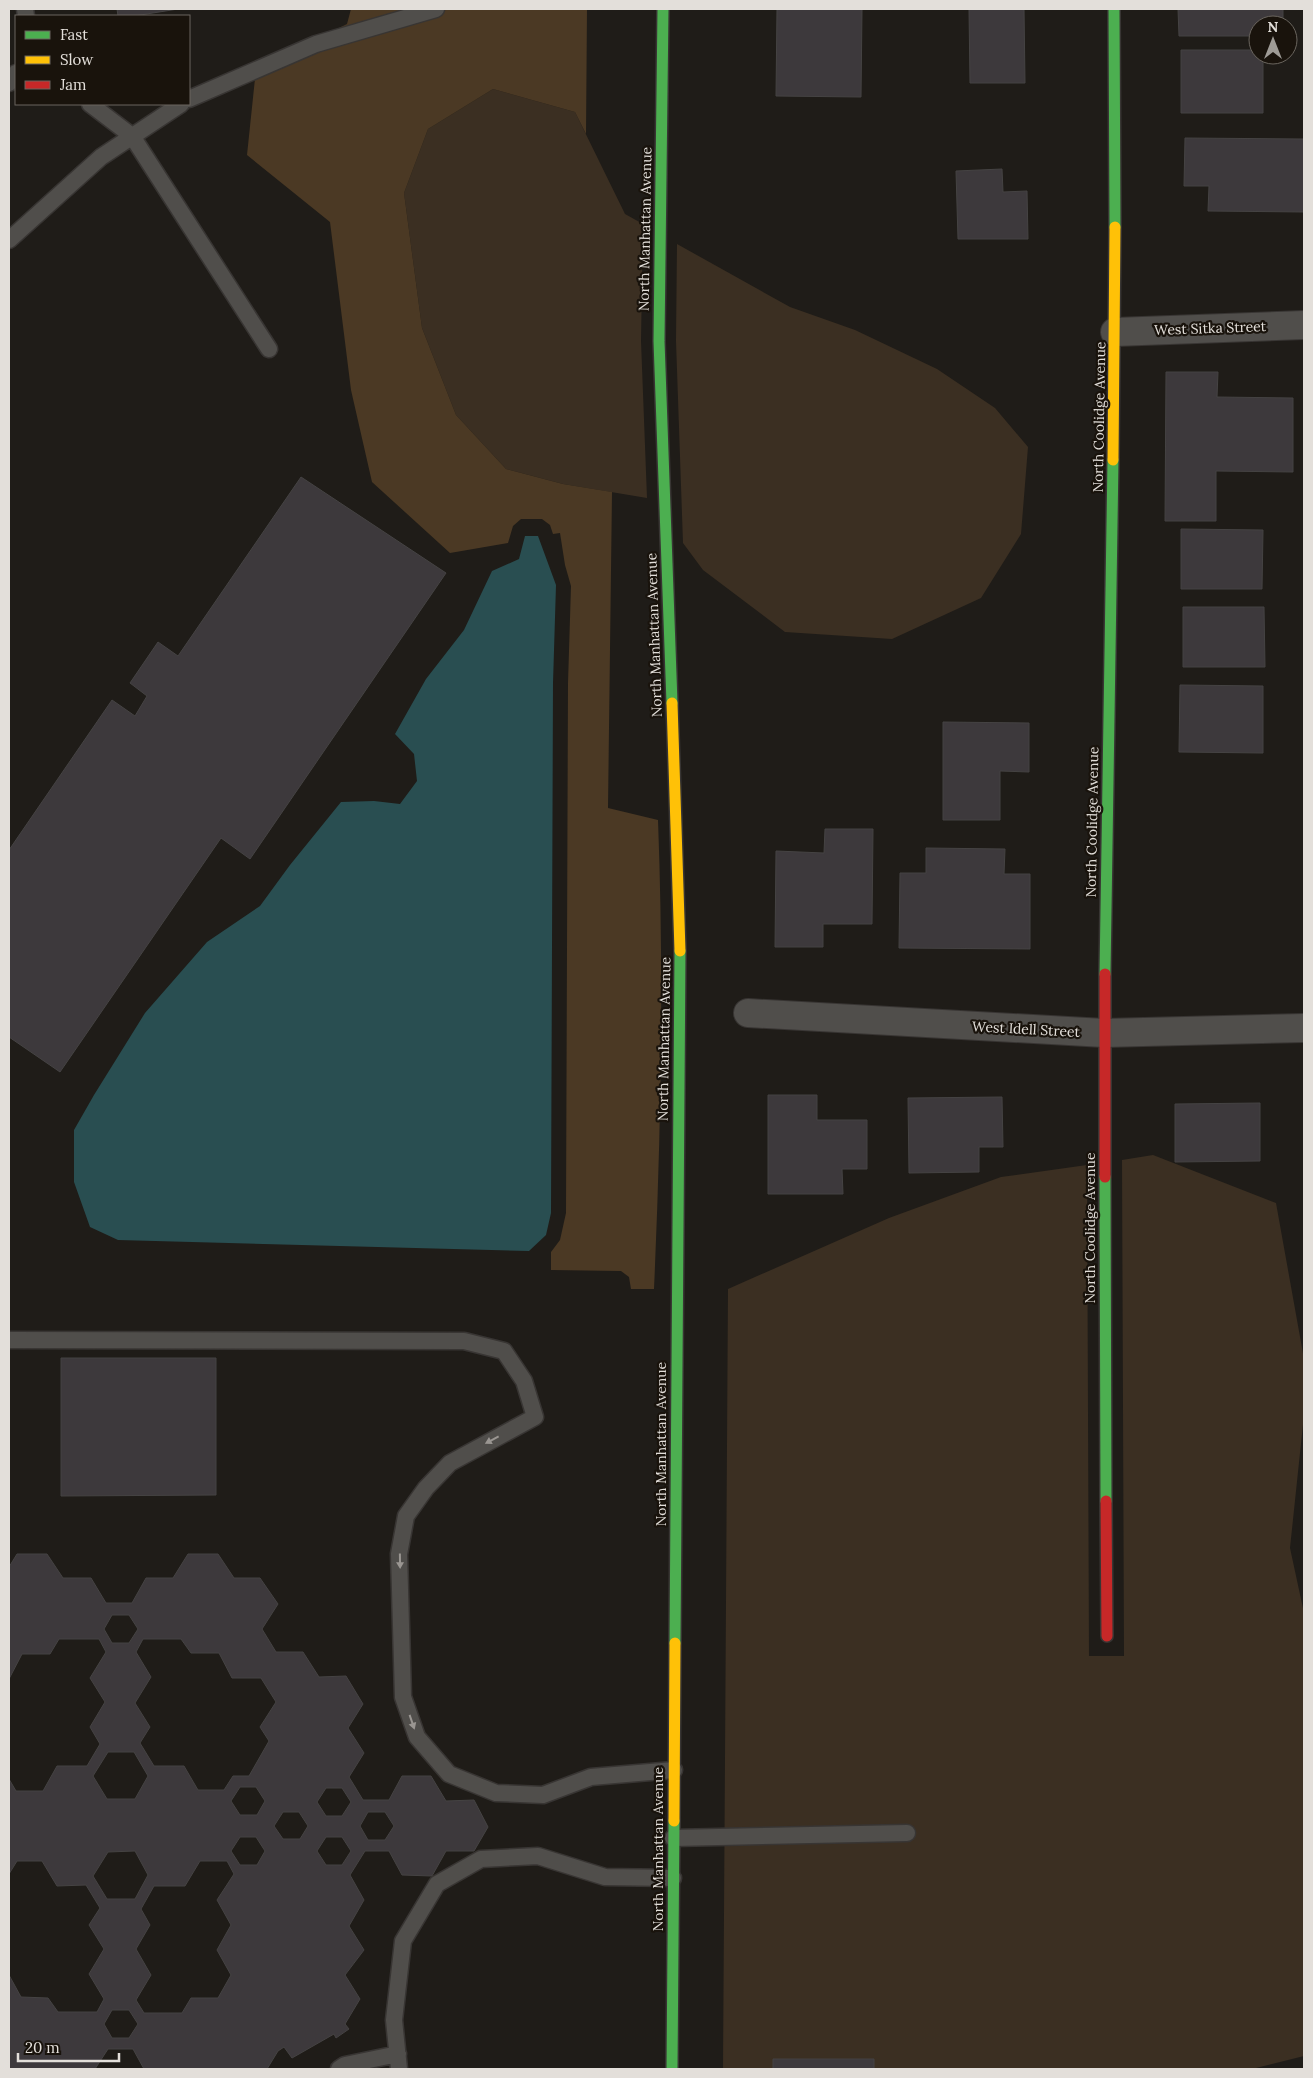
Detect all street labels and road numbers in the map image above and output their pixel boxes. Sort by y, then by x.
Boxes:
street label: North Manhattan Avenue [635,146,655,311]
street label: West Sitka Street [1154,317,1267,339]
street label: North Coolidge Avenue [1089,341,1109,493]
street label: North Manhattan Avenue [642,552,666,717]
street label: North Coolidge Avenue [1082,746,1102,898]
street label: North Manhattan Avenue [654,956,674,1121]
street label: West Idell Street [972,1017,1081,1041]
street label: North Coolidge Avenue [1081,1152,1099,1304]
street label: North Manhattan Avenue [652,1361,670,1526]
street label: North Manhattan Avenue [649,1766,667,1931]

